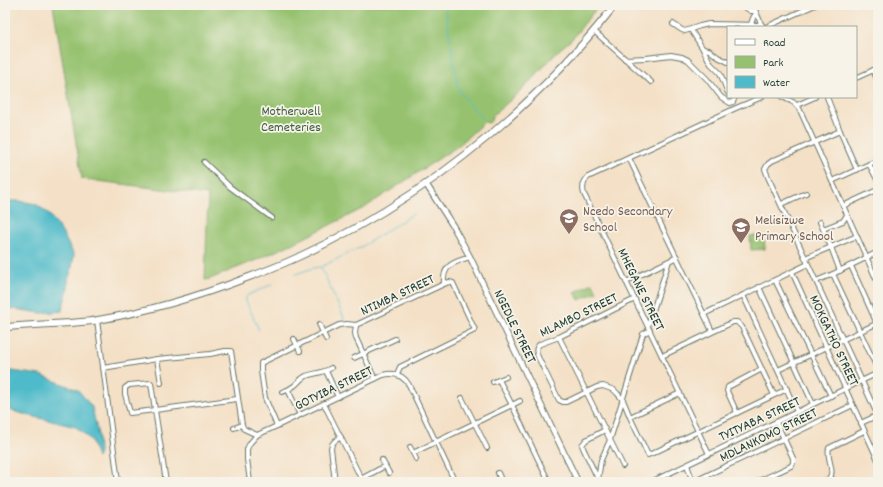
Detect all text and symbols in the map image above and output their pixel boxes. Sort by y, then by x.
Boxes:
legend [727,26,857,98]
text: Road [763,35,785,52]
text: Park [763,55,784,72]
text: Water [763,75,790,92]
park label: Motherwell Cemeteries [261,102,321,138]
place label: Ncedo Secondary School [583,202,673,238]
school or university icon: Ncedo Secondary School [558,207,580,235]
place label: Melisizwe Primary School [755,211,834,247]
school or university icon: Melisizwe Primary School [730,216,752,244]
street label: MHEGANE STREET [612,245,669,335]
street label: NTIMBA STREET [358,270,438,322]
street label: NGEDLE STREET [488,287,541,367]
street label: MLAMBO STREET [536,288,622,343]
street label: MOKGATHO STREET [803,292,863,390]
street label: GOTYIBA STREET [291,361,377,416]
street label: TYITYABA STREET [716,392,804,447]
street label: MDLANKOMO STREET [717,403,822,468]

